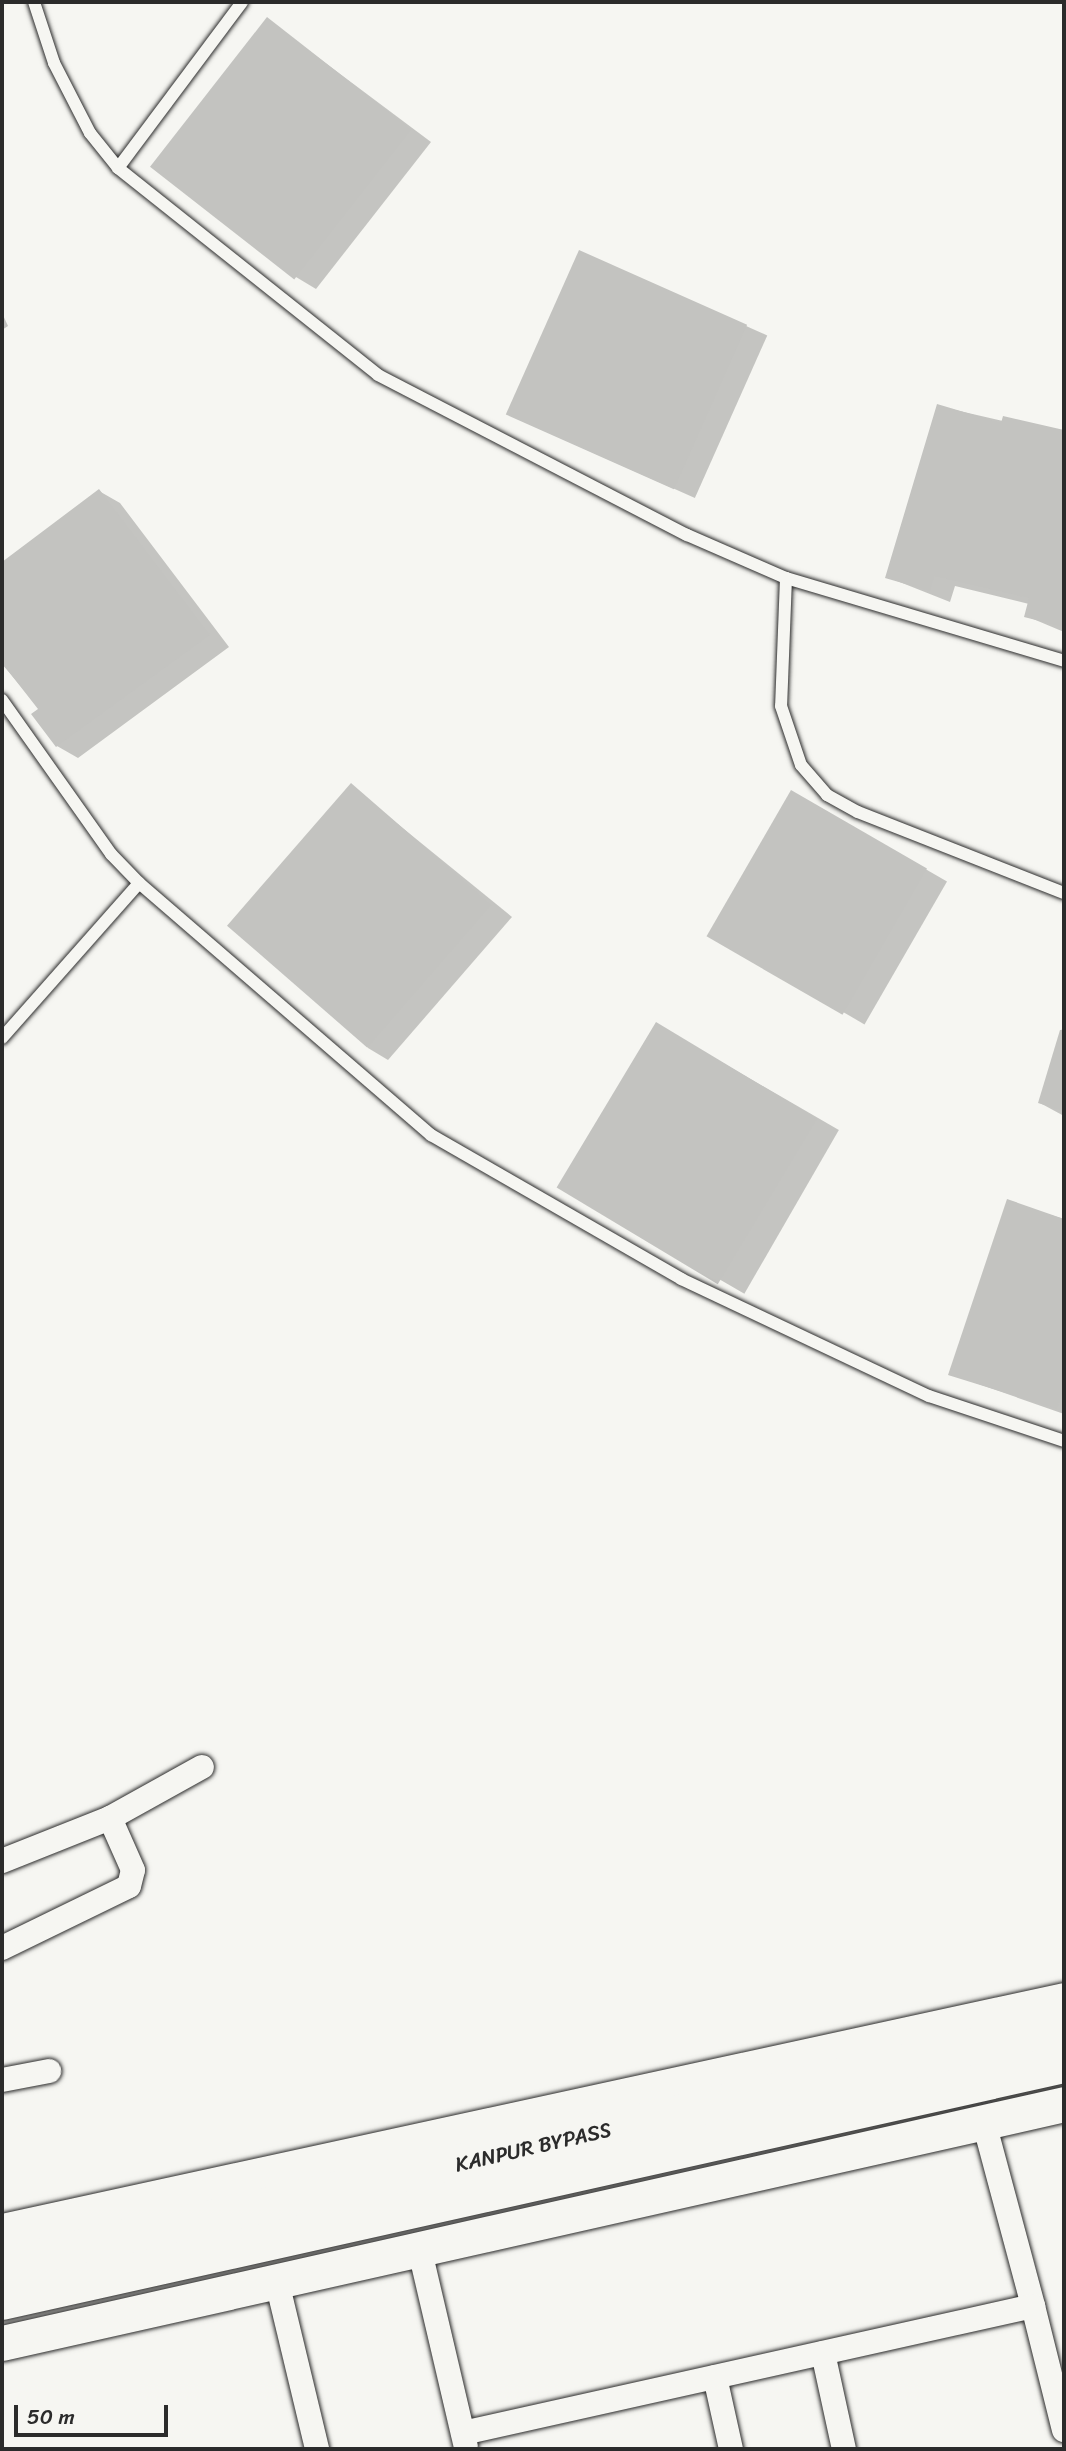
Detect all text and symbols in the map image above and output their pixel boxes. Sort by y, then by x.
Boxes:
street label: KANPUR BYPASS [451,2116,615,2178]
scale bar [18,2392,172,2436]
text: 50 m [27,2398,75,2436]

